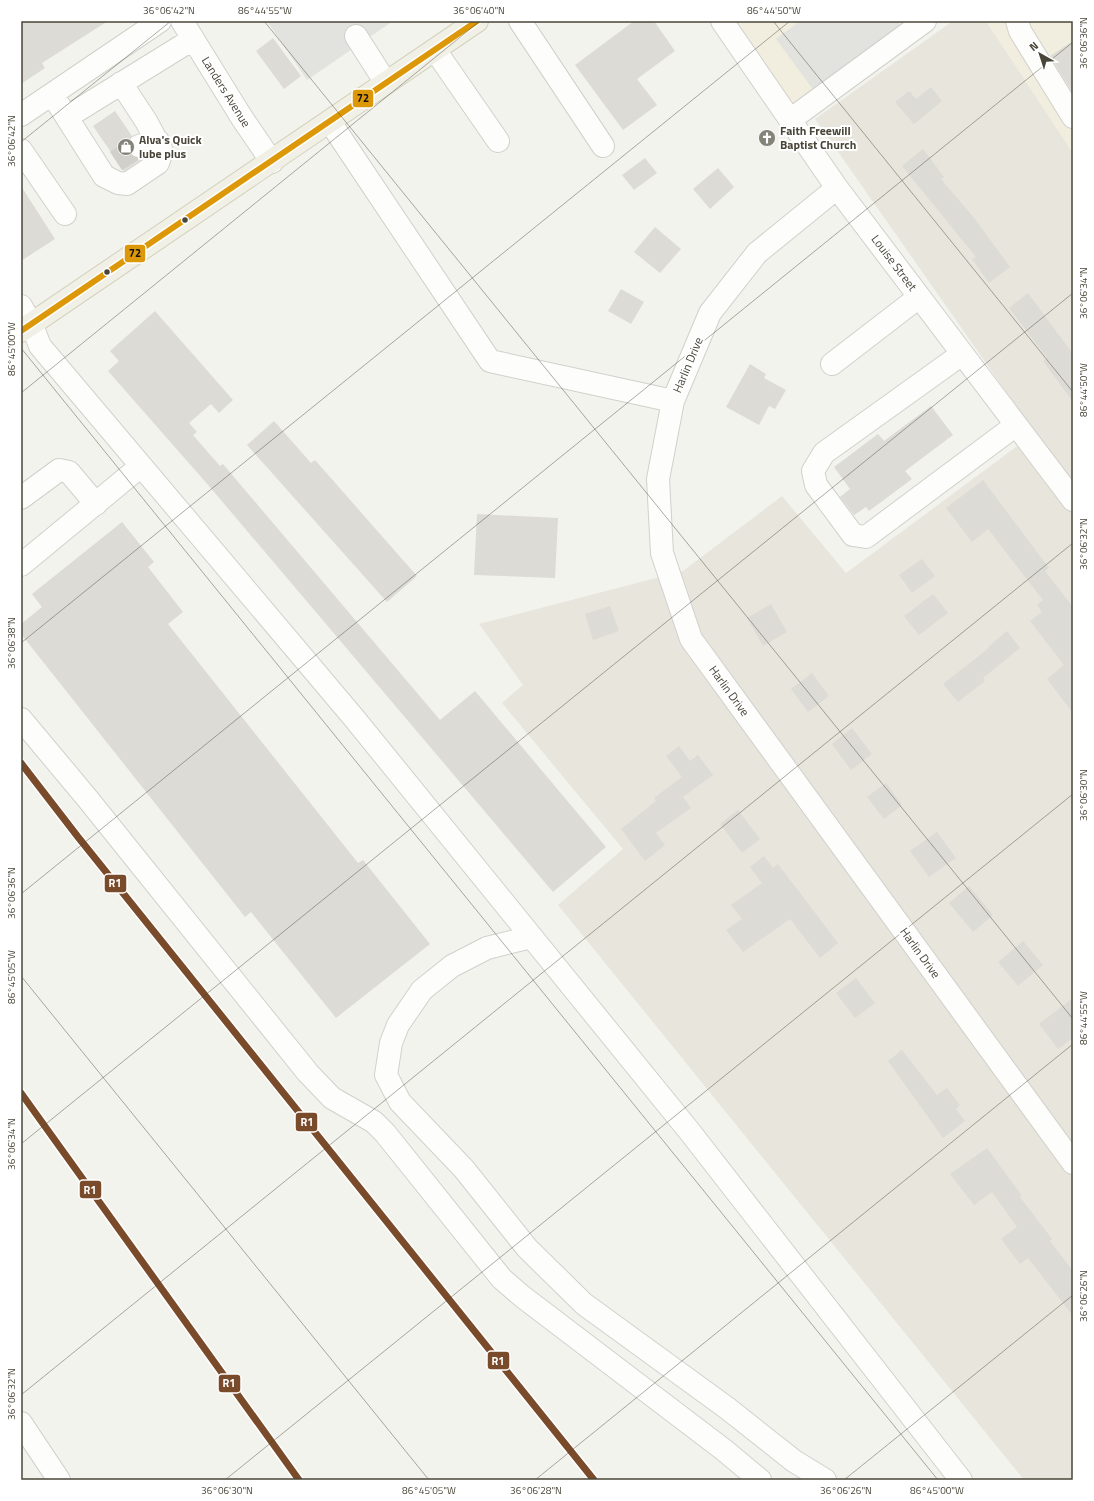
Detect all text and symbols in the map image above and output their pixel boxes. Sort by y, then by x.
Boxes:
text: 36°06'42"N [143,3,195,18]
text: 86°44'55"W [238,3,292,18]
text: 36°06'40"N [453,3,505,18]
text: 86°44'50"W [747,3,801,18]
text: 36°06'36"N [1076,17,1091,69]
north arrow [1020,34,1060,74]
text: N [1026,38,1042,55]
street label: Landers Avenue [197,53,256,131]
line badge: 72 [352,89,374,108]
text: 72 [357,90,369,106]
text: 36°06'42"N [4,115,19,167]
place label: Faith Freewill Baptist Church [780,121,856,154]
church icon: Faith Freewill Baptist Church [757,128,777,148]
place label: Alva's Quick lube plus [139,130,202,163]
shop icon: Alva's Quick lube plus [116,137,136,157]
unlabelled marker [180,215,190,225]
street label: Louise Street [867,231,922,295]
line badge: 72 [124,244,146,263]
text: 72 [129,245,141,261]
unlabelled marker [102,267,112,277]
text: 36°06'34"N [1076,267,1091,319]
text: 86°45'00"W [4,322,19,376]
street label: Harlin Drive [667,334,708,396]
text: 86°44'50"W [1076,363,1091,417]
text: 36°06'32"N [1076,518,1091,570]
text: 36°06'38"N [4,617,19,669]
street label: Harlin Drive [704,661,754,720]
text: 36°06'30"N [1076,769,1091,821]
text: 36°06'36"N [4,867,19,919]
line badge: R1 [104,874,127,893]
text: R1 [109,875,121,891]
street label: Harlin Drive [895,923,945,982]
text: 86°45'05"W [4,950,19,1004]
text: 86°44'55"W [1076,991,1091,1045]
line badge: R1 [295,1112,318,1132]
text: R1 [301,1114,313,1130]
text: 36°06'34"N [4,1118,19,1170]
line badge: R1 [79,1180,102,1199]
text: R1 [84,1182,96,1198]
text: 36°06'26"N [1076,1270,1091,1322]
line badge: R1 [487,1351,510,1370]
text: R1 [492,1353,504,1369]
text: 36°06'32"N [4,1368,19,1420]
line badge: R1 [218,1374,241,1393]
text: R1 [223,1375,235,1391]
text: 36°06'30"N [201,1483,253,1498]
text: 86°45'05"W [402,1483,456,1498]
text: 36°06'28"N [510,1483,562,1498]
text: 36°06'26"N [820,1483,872,1498]
text: 86°45'00"W [910,1483,964,1498]

